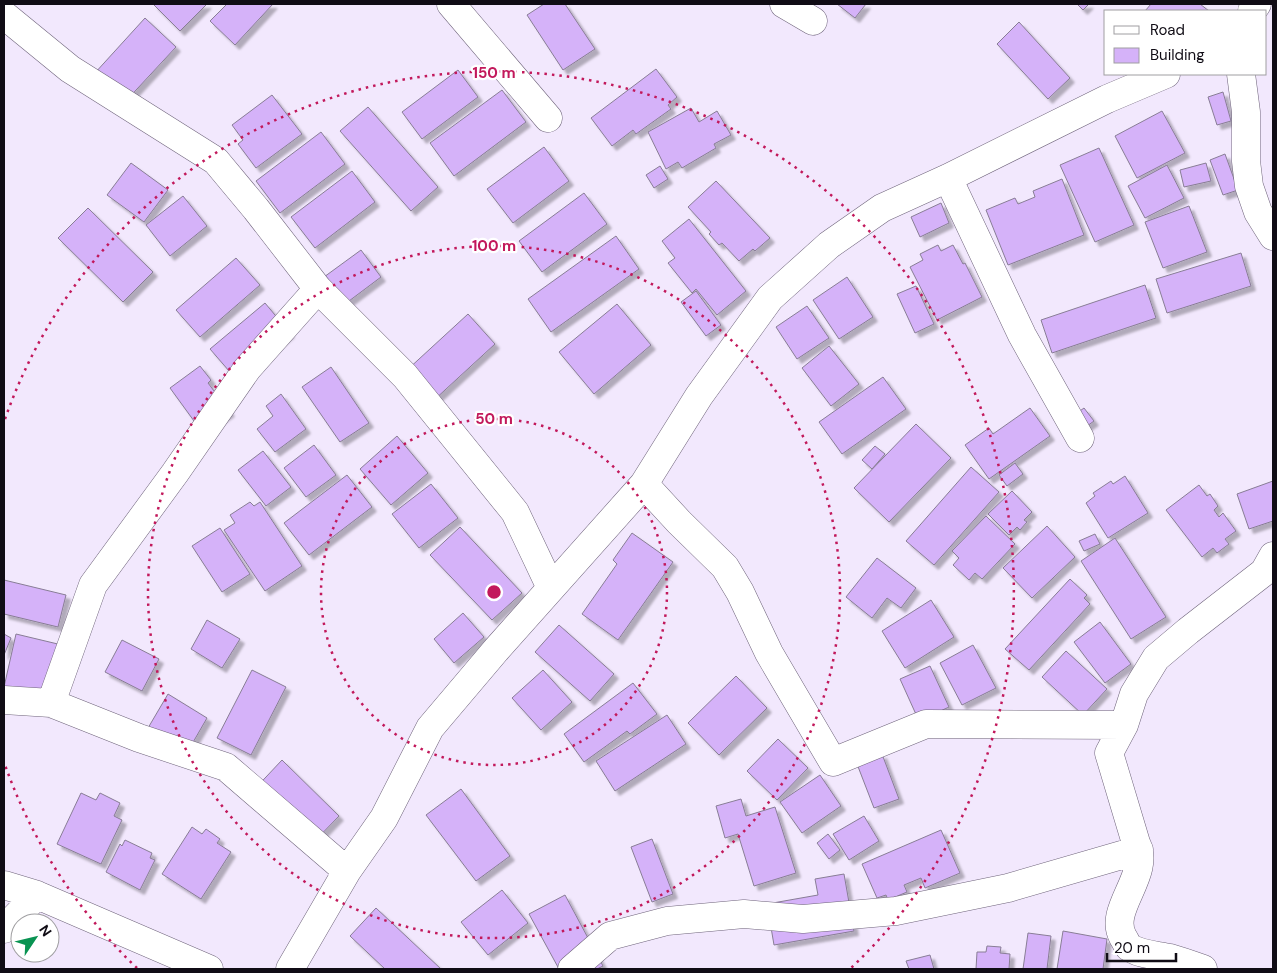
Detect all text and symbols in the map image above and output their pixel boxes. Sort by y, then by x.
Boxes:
legend [1104,10,1267,75]
text: Road [1150,20,1185,40]
text: Building [1150,45,1205,65]
text: 150 m [473,63,516,83]
text: 100 m [472,236,516,256]
text: 50 m [475,409,513,429]
centre of rings [485,583,503,601]
north arrow [10,913,60,963]
text: N [35,921,56,940]
scale bar [1107,930,1176,962]
text: 20 m [1114,938,1150,958]

